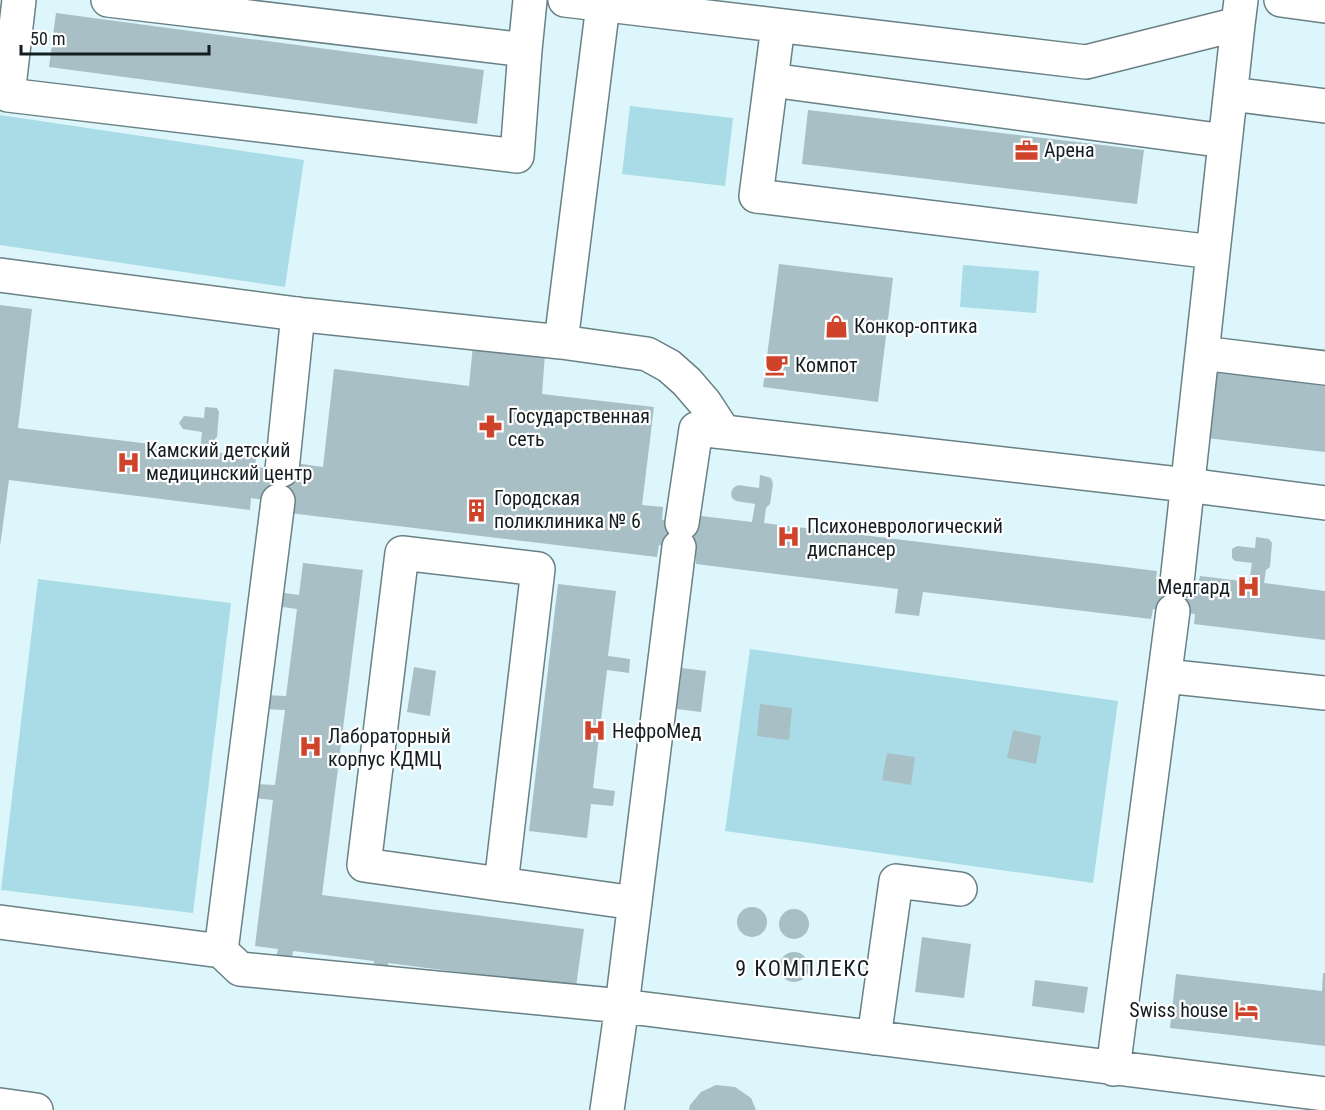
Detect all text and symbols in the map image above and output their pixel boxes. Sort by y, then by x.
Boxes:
scale bar [21,18,208,56]
text: 50 m [30,28,65,49]
office icon: Арена [1013,137,1039,163]
place label: Арена [1044,138,1095,162]
shop icon: Конкор-оптика [823,313,849,339]
place label: Конкор-оптика [854,314,978,338]
cafe icon: Компот [764,352,790,378]
place label: Компот [795,353,857,377]
place label: Государственная сеть [508,404,650,451]
pharmacy icon: Государственная сеть [477,414,503,440]
place label: Камский детский медицинский центр [146,438,312,485]
hospital icon: Камский детский медицинский центр [115,449,141,475]
place label: Городская поликлиника № 6 [494,486,641,533]
building icon: Городская поликлиника № 6 [463,497,489,523]
place label: Психоневрологический диспансер [807,514,1003,561]
hospital icon: Психоневрологический диспансер [776,524,802,550]
hospital icon: Медгард [1235,574,1261,600]
place label: Медгард [1157,575,1230,599]
hospital icon: НефроМед [581,718,607,744]
place label: НефроМед [612,719,702,743]
place label: Лабораторный корпус КДМЦ [328,724,451,771]
hospital icon: Лабораторный корпус КДМЦ [297,734,323,760]
district label: 9 КОМПЛЕКС [735,956,871,981]
hotel icon: Swiss house [1233,997,1259,1023]
place label: Swiss house [1129,998,1228,1022]

